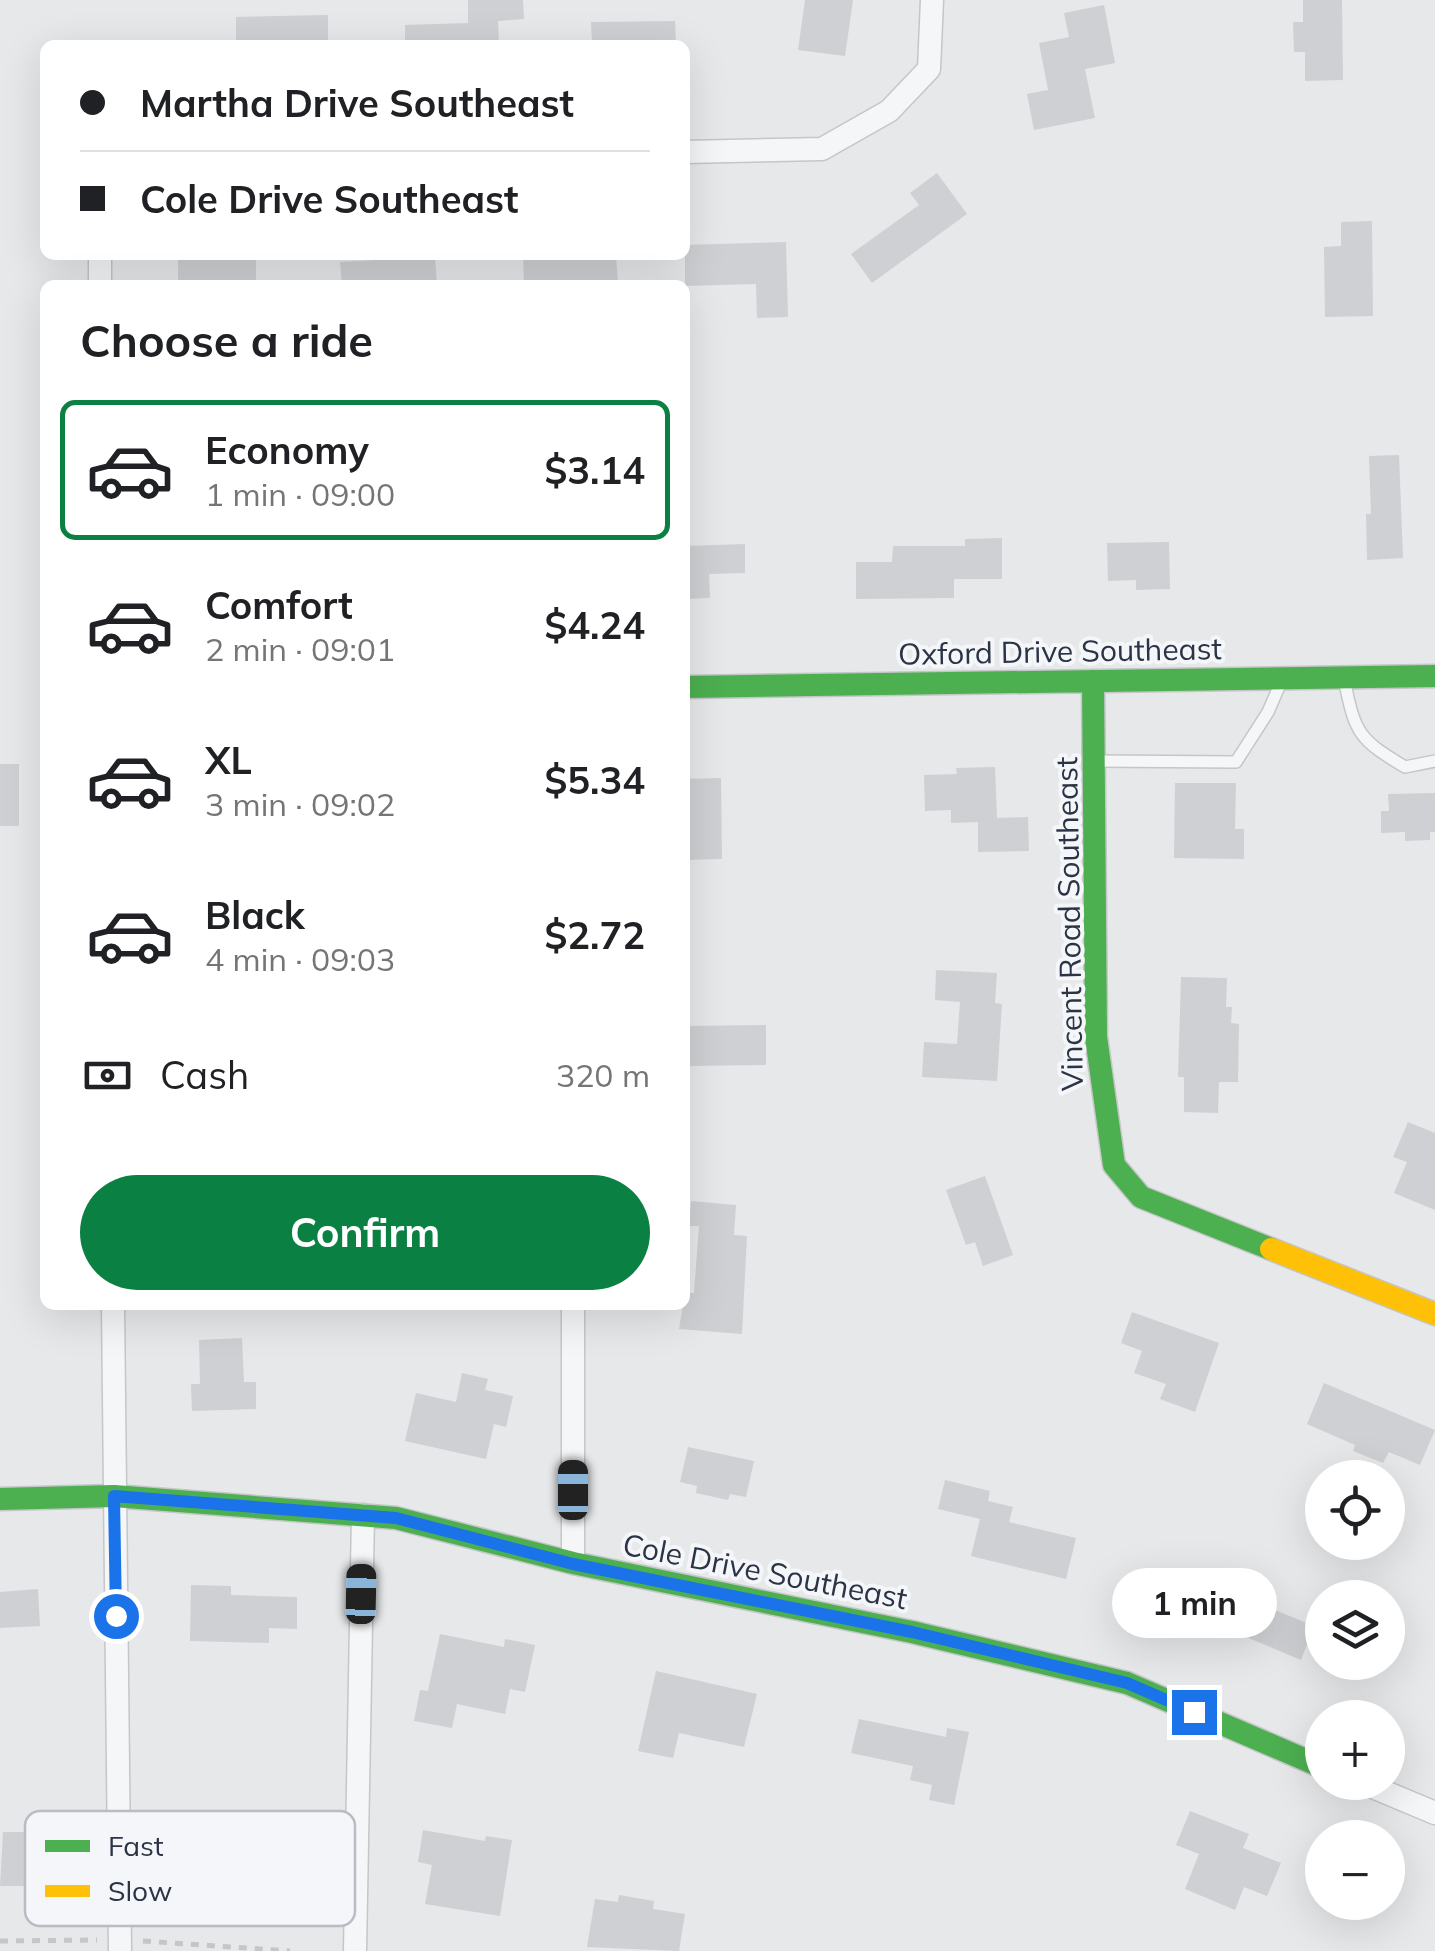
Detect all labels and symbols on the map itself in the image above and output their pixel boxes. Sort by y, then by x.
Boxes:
street label: Oxford Drive Southeast [898,629,1222,673]
street label: Vincent Road Southeast [1047,756,1091,1092]
car [558,1460,588,1520]
street label: Cole Drive Southeast [620,1525,911,1617]
car [345,1564,377,1624]
callout: 1 min [1112,1567,1276,1637]
route start [94,1594,139,1639]
route end [1172,1690,1217,1735]
legend [25,1811,355,1926]
text: Fast [108,1828,164,1863]
text: Slow [108,1873,172,1908]

